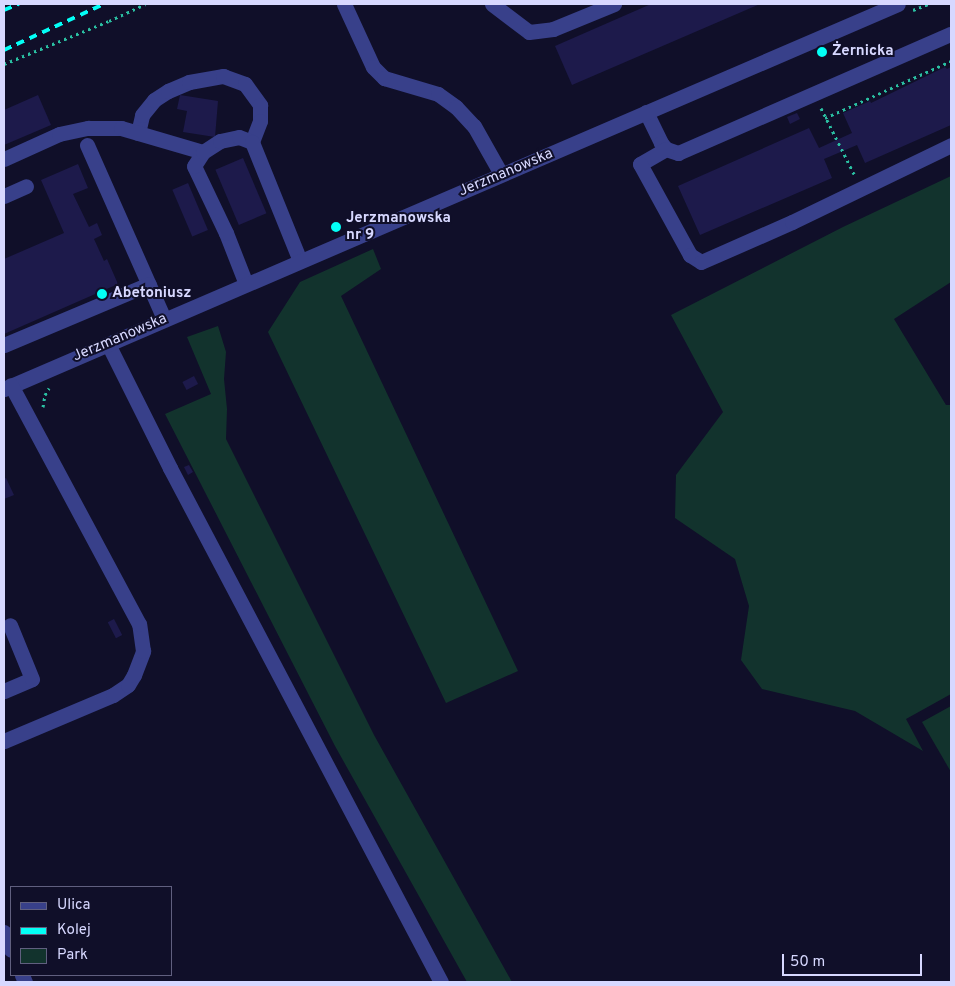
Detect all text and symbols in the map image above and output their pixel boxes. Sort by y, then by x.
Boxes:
place label: Żernicka [832,43,894,61]
marker: Żernicka [816,46,828,58]
street label: Jerzmanowska [456,145,556,201]
place label: Jerzmanowska nr 9 [346,209,451,244]
marker: Jerzmanowska nr 9 [330,221,342,233]
place label: Abetoniusz [112,285,191,303]
marker: Abetoniusz [96,288,108,300]
street label: Jerzmanowska [70,310,170,366]
legend [10,886,172,976]
text: Ulica [57,896,90,915]
text: Kolej [57,921,91,940]
scale bar [785,944,925,976]
text: Park [57,946,88,965]
text: 50 m [790,953,825,972]

